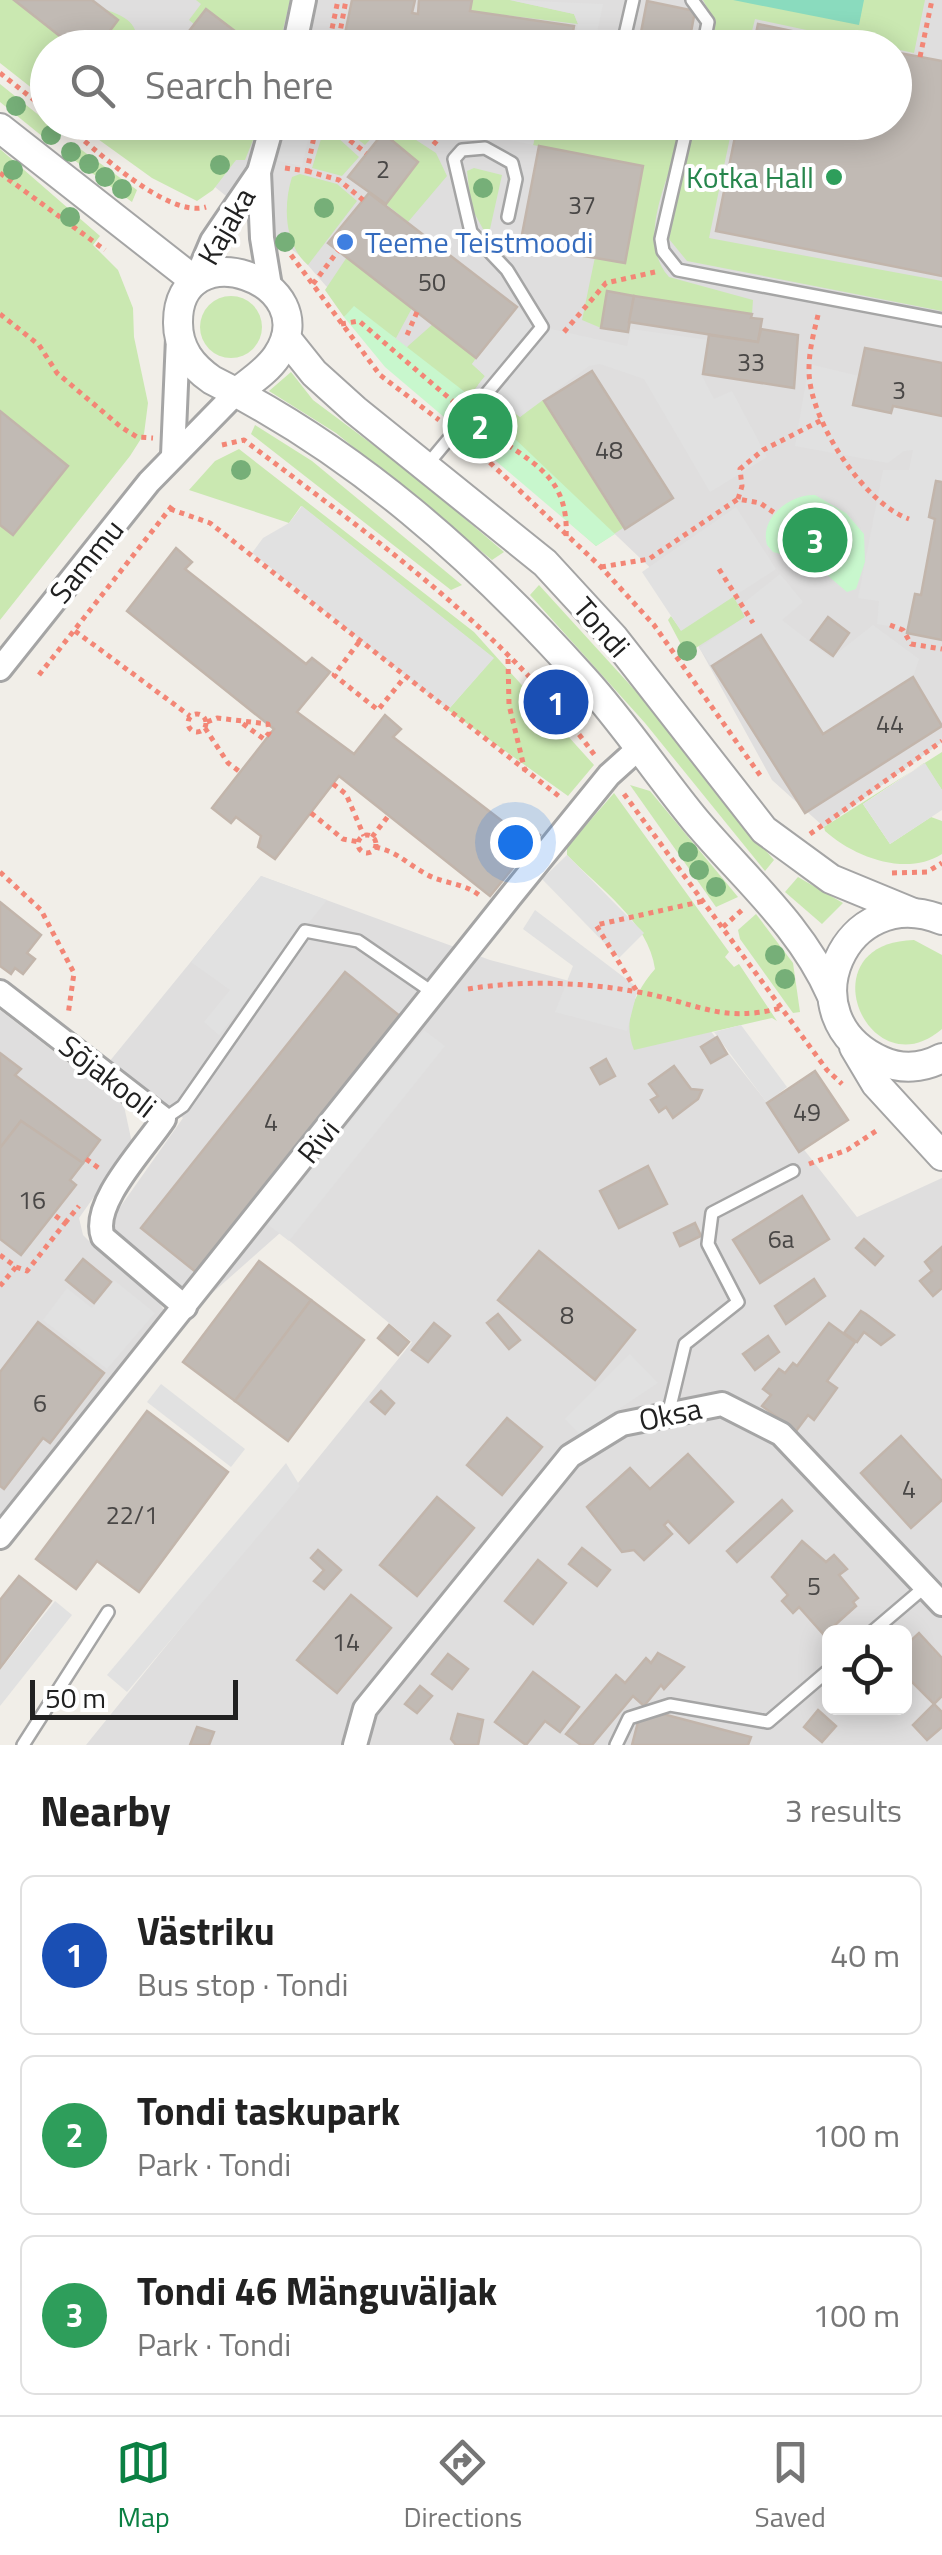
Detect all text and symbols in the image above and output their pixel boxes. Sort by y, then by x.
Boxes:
search box [30,30,912,140]
text: Search here [145,56,333,114]
icon: search [65,58,120,113]
house number: 2 [376,150,390,188]
place label: Kotka Hall [686,154,814,200]
marker: Kotka Hall [823,166,845,188]
street label: Kajaka [185,179,267,273]
house number: 37 [568,186,596,224]
place label: Teeme Teistmoodi [365,219,594,265]
marker: Teeme Teistmoodi [334,231,356,253]
house number: 50 [418,263,446,301]
house number: 33 [737,343,765,381]
house number: 3 [892,371,906,409]
pin: 2 [448,388,512,464]
house number: 48 [595,431,623,469]
pin: 3 [782,502,848,578]
street label: Sammu [37,509,135,613]
street label: Tondi [563,586,641,668]
pin: 1 [524,664,588,740]
house number: 44 [876,705,904,743]
your location [490,817,541,868]
street label: Sõjakooli [49,1023,167,1129]
house number: 49 [793,1093,821,1131]
house number: 4 [264,1103,278,1141]
street label: Rivi [286,1109,350,1173]
house number: 16 [18,1181,46,1219]
house number: 6a [768,1220,795,1258]
house number: 8 [560,1296,574,1334]
house number: 6 [33,1384,47,1422]
street label: Oksa [634,1385,706,1443]
house number: 4 [902,1470,916,1508]
house number: 22/1 [106,1496,158,1534]
house number: 5 [807,1567,821,1605]
house number: 14 [332,1623,360,1661]
map controls [822,1625,912,1715]
button: locate [822,1625,912,1715]
scale bar [30,1675,238,1720]
text: 50 m [45,1676,106,1719]
text: Nearby [40,1778,171,1842]
text: 3 results [785,1786,902,1834]
text: Västriku [137,1902,275,1960]
text: 1 [66,1931,83,1979]
text: 40 m [830,1931,900,1979]
text: Bus stop · Tondi [137,1960,348,2008]
text: Tondi taskupark [137,2082,400,2140]
text: 2 [66,2111,83,2159]
text: 100 m [812,2111,900,2159]
text: Park · Tondi [137,2140,291,2188]
text: Tondi 46 Mänguväljak [137,2262,497,2320]
text: 3 [66,2291,83,2339]
text: 100 m [812,2291,900,2339]
text: Park · Tondi [137,2320,291,2368]
tab: Map [116,2435,171,2538]
tab: Directions [403,2435,522,2538]
tab: Saved [755,2435,826,2538]

